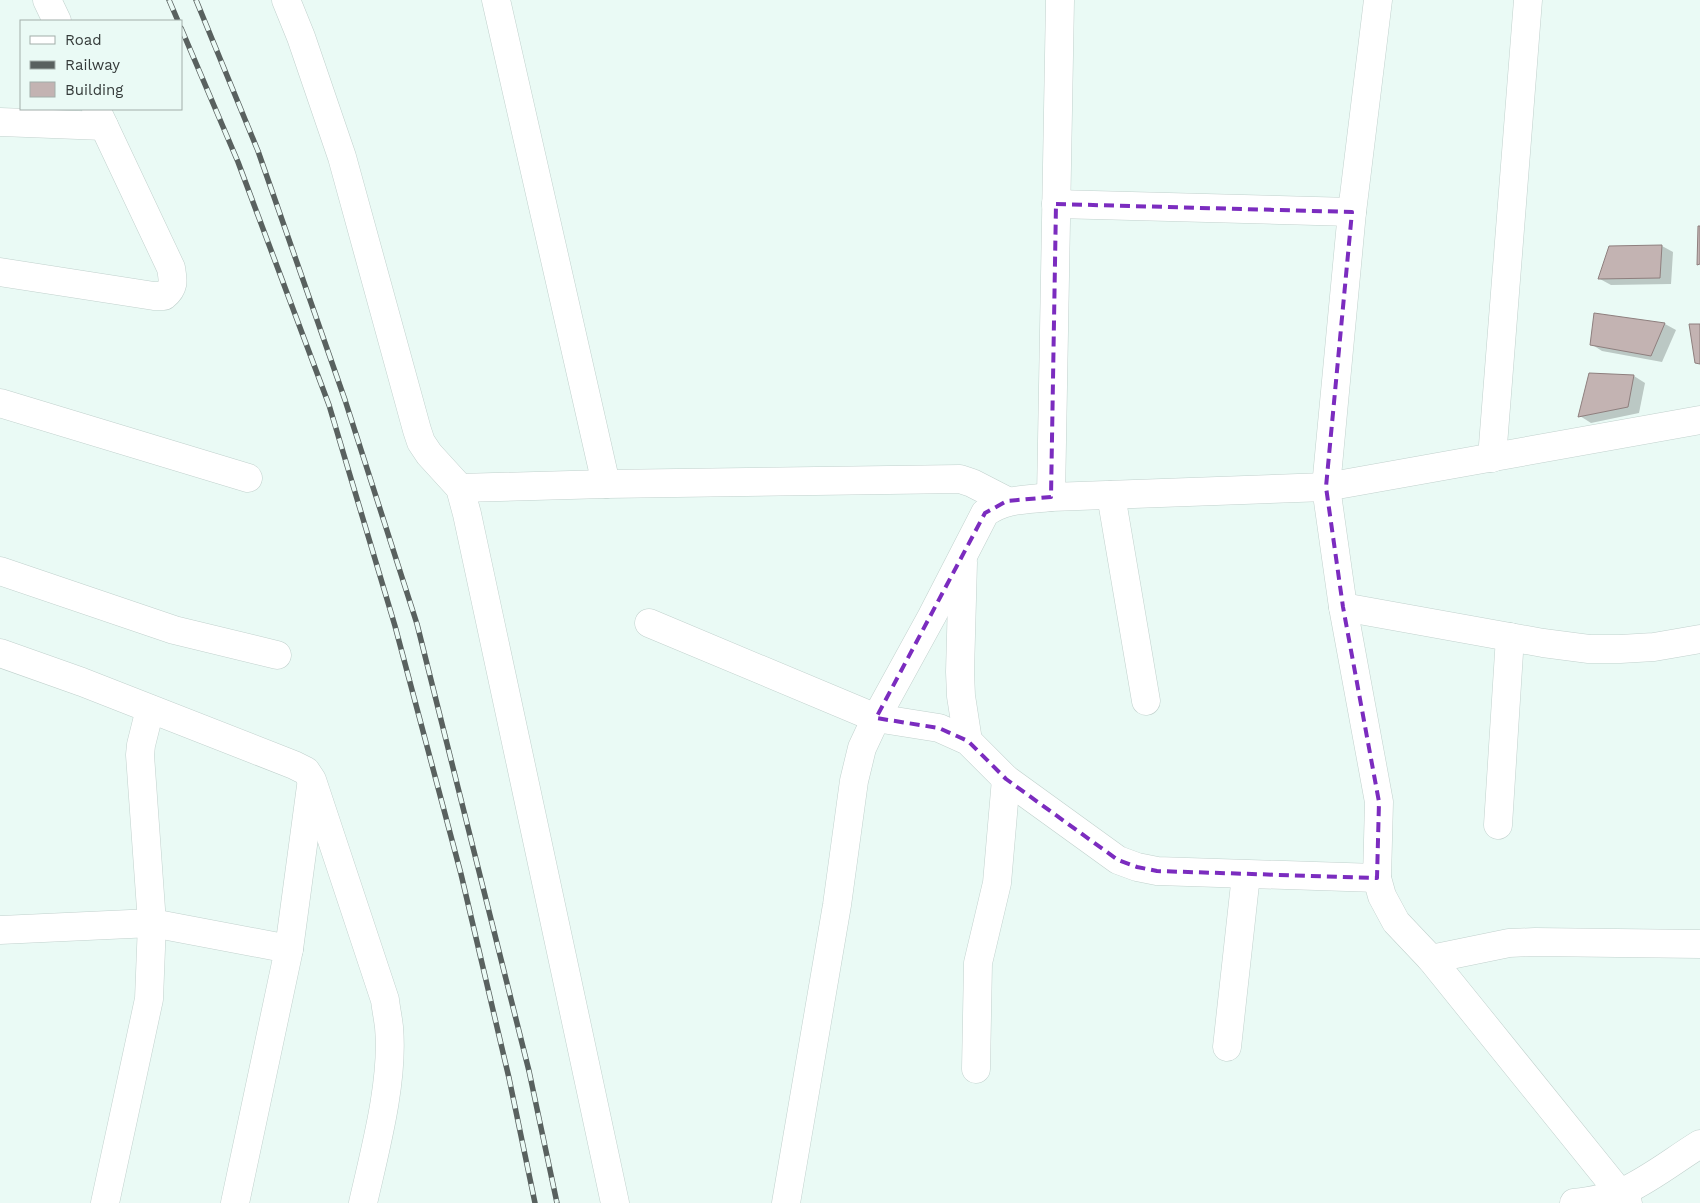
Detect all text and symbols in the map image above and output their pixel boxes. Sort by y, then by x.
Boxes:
legend [20,20,182,110]
text: Road [65,31,102,49]
text: Railway [65,56,120,74]
text: Building [65,81,123,99]

